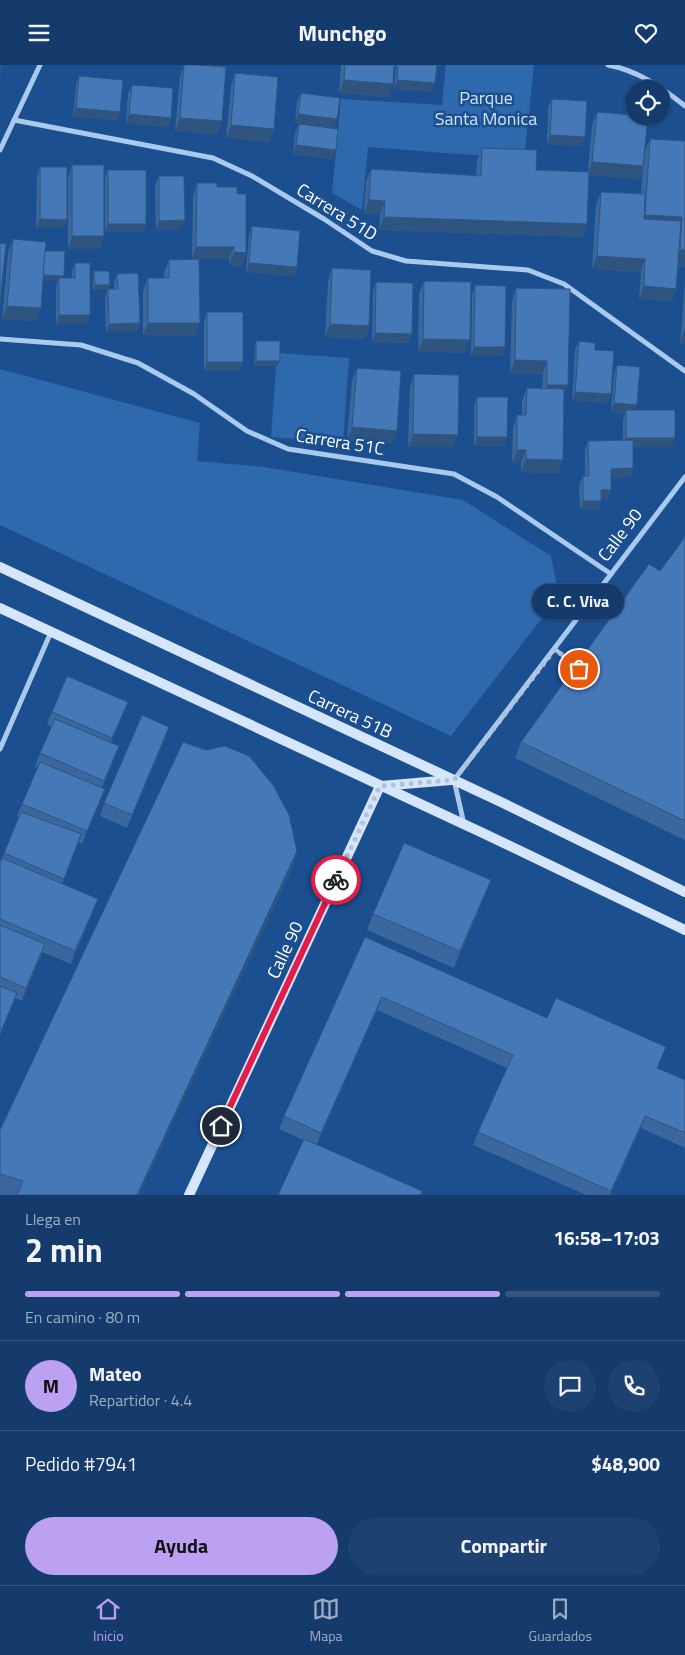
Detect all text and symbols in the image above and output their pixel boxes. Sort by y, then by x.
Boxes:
text: Munchgo [298,16,387,50]
icon: menu [25,19,53,47]
icon: heart [632,19,660,47]
map controls [625,80,670,125]
button: locate [625,80,670,125]
park label: Parque Santa Monica [435,84,537,132]
street label: Carrera 51D [291,176,383,247]
street label: Carrera 51C [294,421,387,462]
street label: Calle 90 [591,502,649,567]
callout: C. C. Viva [533,584,625,619]
text: C. C. Viva [547,589,609,613]
pin [558,648,600,690]
icon: bag [565,655,593,683]
street label: Carrera 51B [303,682,397,745]
courier [311,855,361,905]
icon: bike [322,866,350,894]
street label: Calle 90 [260,917,310,983]
pin [200,1105,242,1147]
icon: home [207,1112,235,1140]
text: Llega en [25,1207,81,1231]
text: 16:58–17:03 [553,1223,660,1252]
text: 2 min [25,1226,103,1274]
text: En camino · 80 m [25,1305,140,1329]
text: Mateo [89,1359,142,1388]
button: chat [544,1360,596,1412]
button: phone [608,1360,660,1412]
text: M [43,1371,59,1400]
text: Repartidor · 4.4 [89,1388,192,1412]
text: Pedido #7941 [25,1449,137,1478]
text: $48,900 [591,1449,660,1478]
button: Ayuda [25,1517,338,1575]
button: Compartir [348,1517,660,1575]
tab: Inicio [93,1595,124,1646]
tab: Mapa [309,1595,343,1646]
tab: Guardados [529,1595,592,1646]

